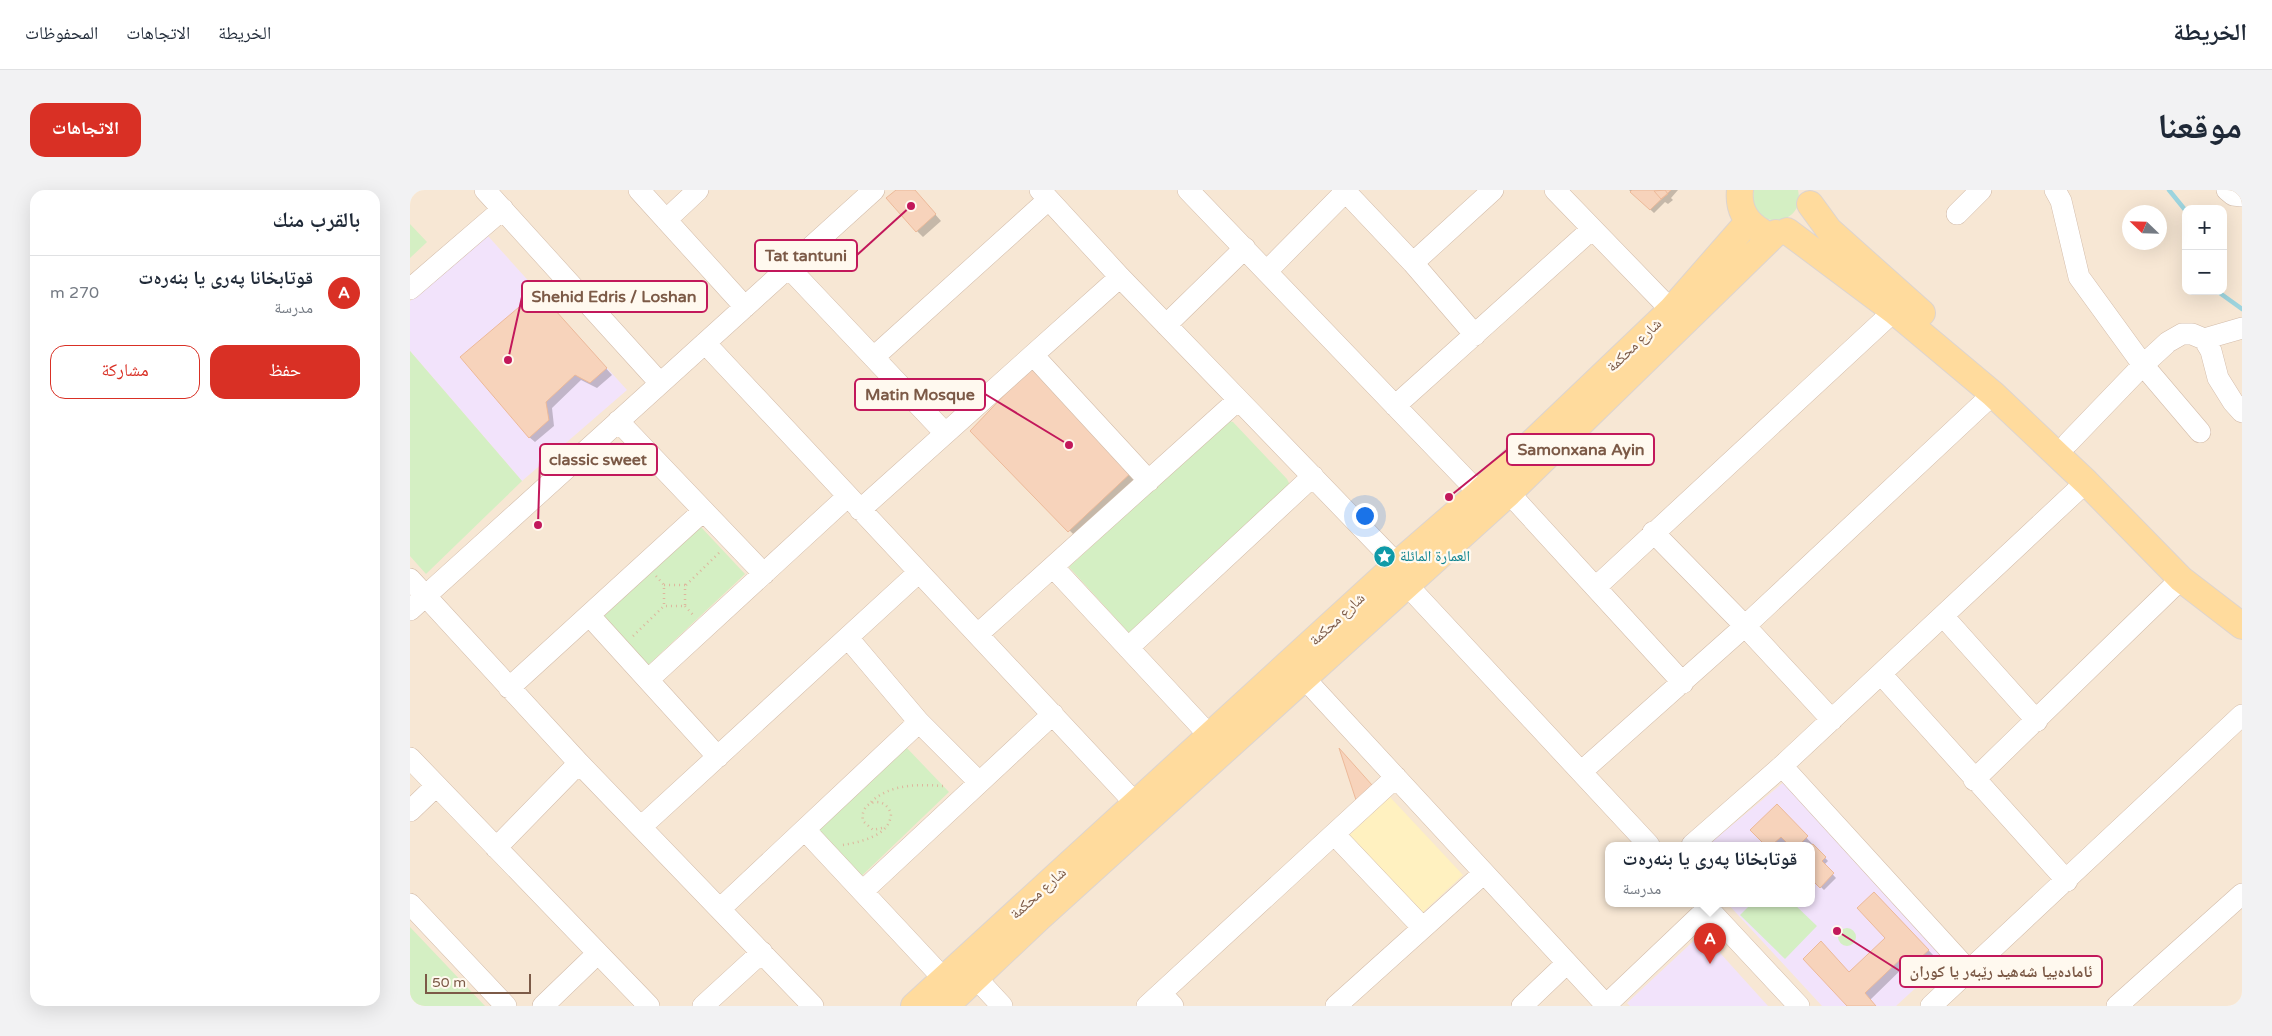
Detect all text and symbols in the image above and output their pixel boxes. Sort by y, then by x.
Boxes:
text: الخريطة [2173,18,2247,47]
text: المحفوظات [25,22,98,44]
text: الاتجاهات [126,22,190,44]
text: الخريطة [218,22,271,44]
button: الاتجاهات [30,103,141,157]
text: موقعنا [2157,106,2242,148]
north arrow [2122,205,2167,250]
map controls [2182,205,2227,295]
button: + [2182,205,2227,250]
text: بالقرب منك [273,208,360,233]
callout: Tat tantuni [755,240,857,271]
text: Tat tantuni [764,246,847,266]
button: − [2182,250,2227,295]
text: قوتابخانا پەری یا بنەرەت [138,267,313,289]
callout: Shehid Edris / Loshan [522,281,707,312]
text: 270 m [50,283,99,303]
text: A [338,283,350,303]
text: Shehid Edris / Loshan [532,287,696,307]
text: مدرسة [274,298,313,318]
street label: شارع محكمة [1603,314,1666,376]
button: مشاركة [50,345,200,399]
button: حفظ [210,345,360,399]
callout: Matin Mosque [855,379,985,410]
text: Matin Mosque [865,385,975,405]
callout: Samonxana Ayin [1507,434,1654,465]
text: Samonxana Ayin [1517,440,1645,460]
callout: classic sweet [540,444,657,475]
text: classic sweet [549,450,648,470]
your location [1352,503,1378,529]
place icon: العمارة المائلة [1372,544,1396,568]
place label: العمارة المائلة [1400,547,1470,565]
street label: شارع محكمة [1306,589,1369,650]
popup [1605,842,1815,907]
text: قوتابخانا پەری یا بنەرەت [1623,848,1797,870]
street label: شارع محكمة [1006,863,1070,924]
text: مدرسة [1623,879,1661,899]
pin: A [1694,923,1726,964]
callout: ئامادەییا شەهید رێبەر یا کوران [1900,956,2102,987]
text: ئامادەییا شەهید رێبەر یا کوران [1910,962,2092,982]
scale bar [425,971,531,994]
text: 50 m [432,974,466,991]

